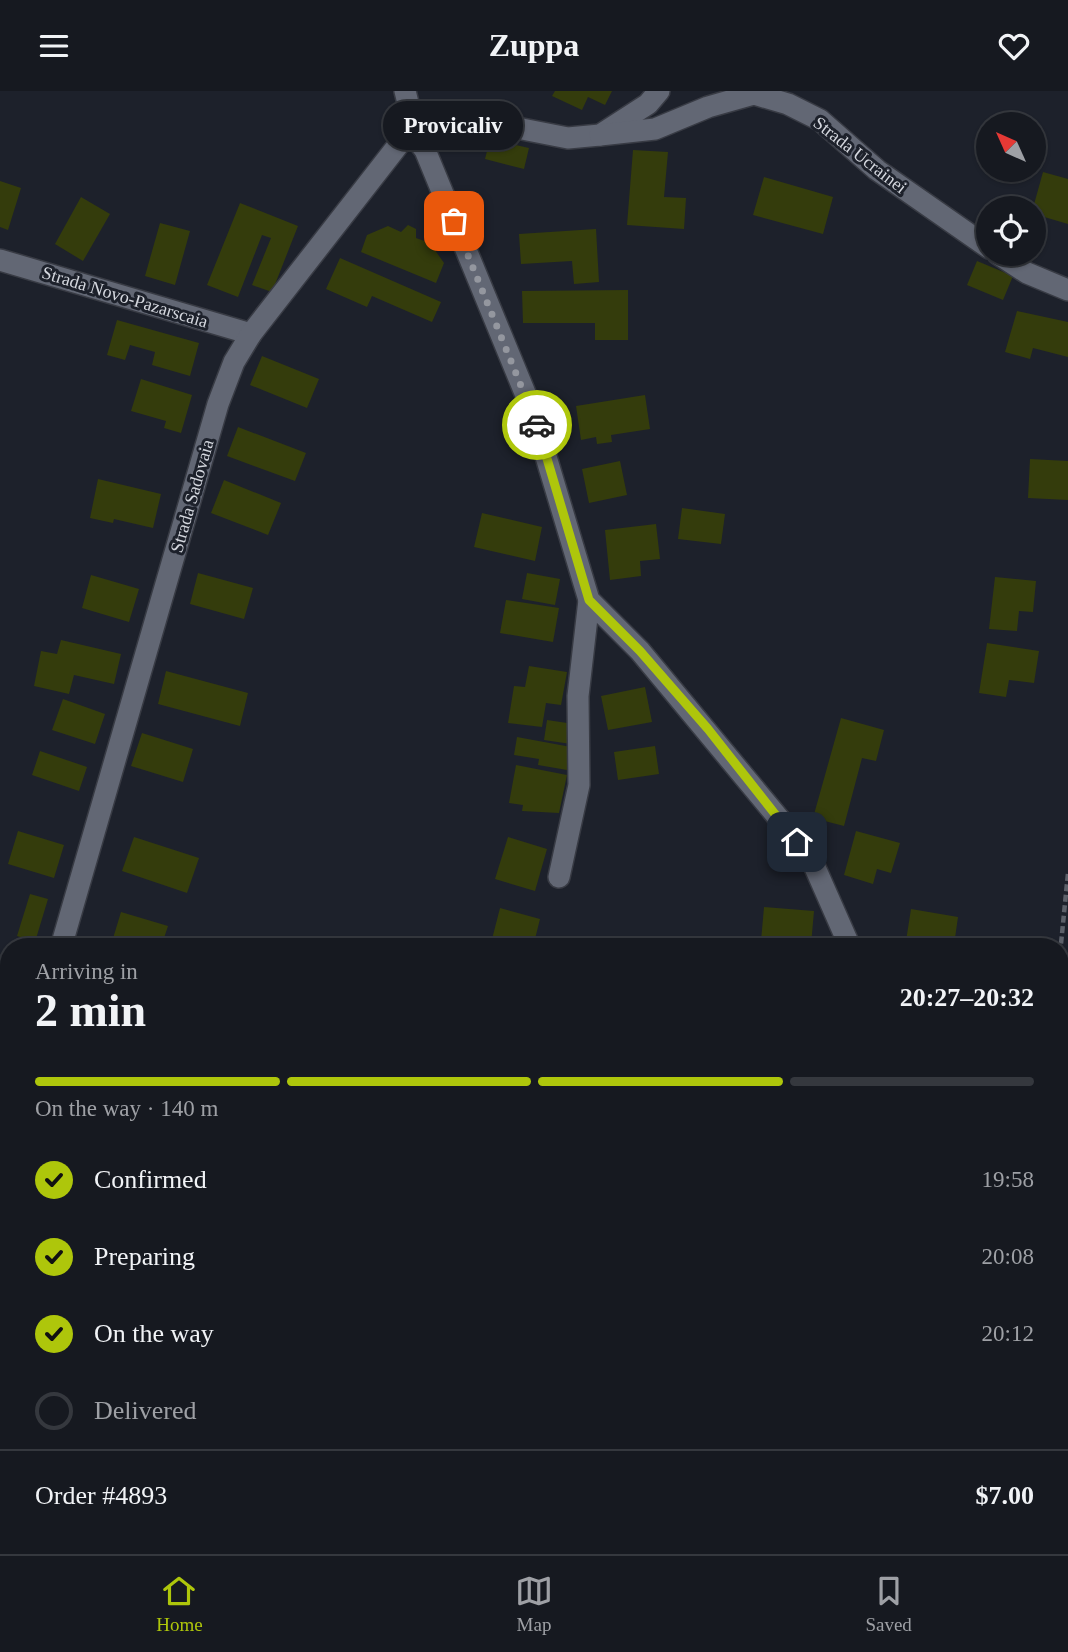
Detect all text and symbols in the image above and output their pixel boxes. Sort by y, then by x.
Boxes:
icon: menu [35,27,73,65]
text: Zuppa [489,27,579,63]
icon: heart [995,27,1033,65]
callout: Provicaliv [384,102,524,151]
north arrow [976,112,1046,182]
map controls [976,112,1046,266]
text: Provicaliv [403,113,503,138]
street label: Strada Ucrainei [810,113,910,197]
pin [424,191,484,251]
button: locate [976,196,1046,266]
icon: bag [435,202,473,240]
street label: Strada Novo-Pazarscaia [40,262,210,332]
courier [502,390,572,460]
icon: car [518,406,556,444]
street label: Strada Sadovaia [166,437,218,555]
pin [767,812,827,872]
icon: home [778,823,816,861]
text: Arriving in [35,959,138,984]
text: 20:27–20:32 [900,983,1034,1012]
text: 2 min [35,985,146,1036]
text: On the way · 140 m [35,1096,218,1121]
icon: check [35,1161,73,1199]
text: Confirmed [94,1165,207,1194]
text: 19:58 [982,1167,1034,1192]
icon: check [35,1238,73,1276]
text: Preparing [94,1242,195,1271]
text: 20:08 [982,1244,1034,1269]
icon: check [35,1315,73,1353]
text: On the way [94,1319,214,1348]
text: 20:12 [982,1321,1034,1346]
text: Delivered [94,1396,197,1425]
text: Order #4893 [35,1481,167,1510]
text: $7.00 [976,1481,1034,1510]
tab: Home [156,1572,203,1636]
tab: Map [515,1572,553,1636]
tab: Saved [865,1572,912,1636]

